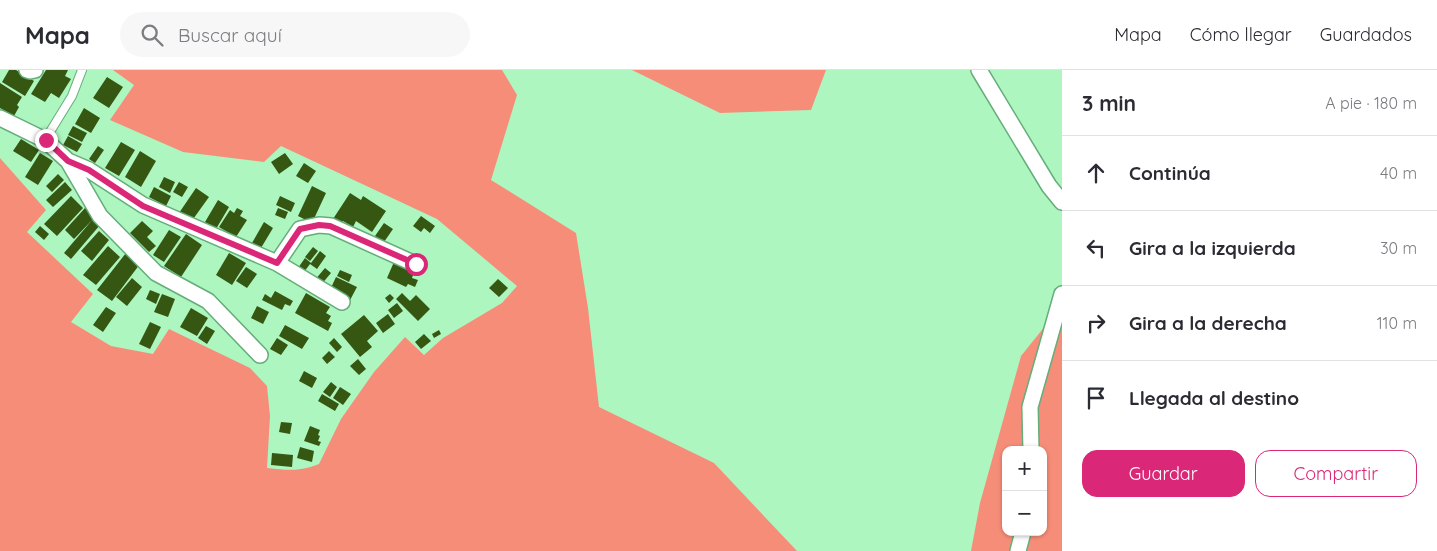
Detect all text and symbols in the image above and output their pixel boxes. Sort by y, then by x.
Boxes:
search box [120,12,470,57]
text: Mapa [25,20,90,50]
icon: search [138,21,166,49]
text: Buscar aquí [178,23,282,47]
text: Mapa [1114,23,1162,46]
text: Cómo llegar [1190,23,1292,46]
text: Guardados [1320,23,1412,46]
text: 3 min [1082,90,1136,116]
text: A pie · 180 m [1325,93,1417,113]
route end [35,129,58,152]
icon: ahead [1082,159,1110,187]
text: Continúa [1129,161,1211,185]
text: 40 m [1380,163,1417,183]
icon: left [1082,234,1110,262]
text: Gira a la izquierda [1129,236,1296,260]
text: 30 m [1380,238,1417,258]
route start [405,253,428,276]
icon: right [1082,309,1110,337]
text: Gira a la derecha [1129,311,1287,335]
text: 110 m [1377,313,1417,333]
icon: arrive [1082,384,1110,412]
text: Llegada al destino [1129,386,1299,410]
map controls [1002,446,1047,536]
button: + [1002,446,1047,491]
button: Guardar [1082,450,1245,497]
button: Compartir [1255,450,1417,497]
button: − [1002,491,1047,536]

